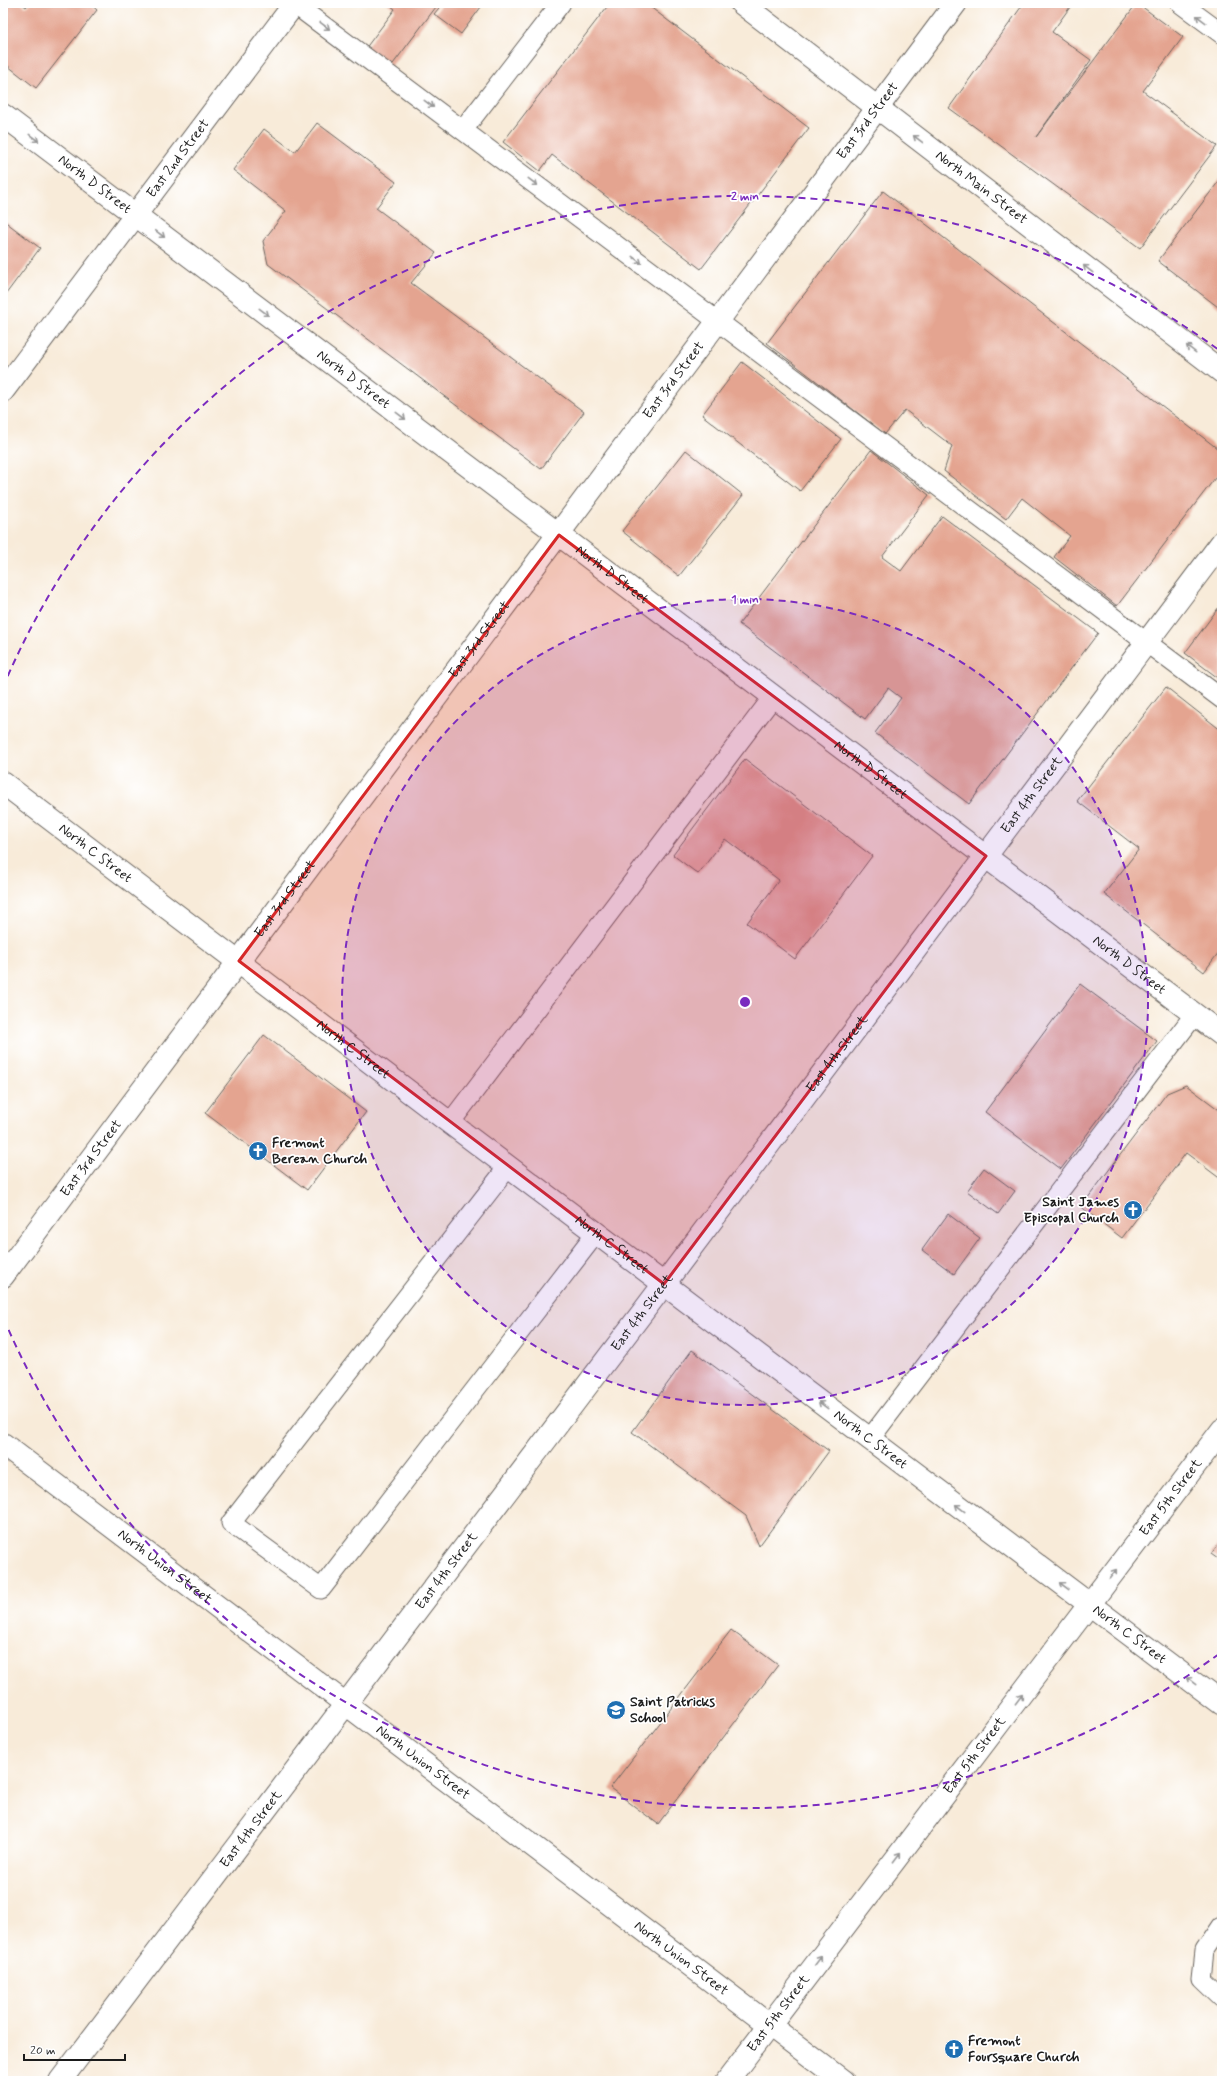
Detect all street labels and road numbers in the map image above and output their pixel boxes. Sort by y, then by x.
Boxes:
street label: East 3rd Street [833,78,903,163]
street label: East 2nd Street [142,115,214,201]
street label: North Main Street [932,146,1031,229]
street label: North D Street [54,151,135,218]
street label: East 3rd Street [639,338,709,422]
street label: North D Street [313,346,394,413]
street label: North D Street [572,541,652,608]
street label: East 3rd Street [445,597,514,682]
street label: North D Street [830,736,911,803]
street label: East 4th Street [997,752,1067,837]
street label: North C Street [55,820,136,887]
street label: East 3rd Street [250,856,320,941]
street label: North D Street [1089,931,1170,999]
street label: East 4th Street [802,1011,873,1096]
street label: North C Street [313,1016,394,1083]
street label: East 3rd Street [56,1116,126,1201]
street label: North C Street [571,1211,652,1278]
street label: East 4th Street [607,1270,678,1355]
street label: North C Street [830,1406,911,1473]
street label: East 5th Street [1135,1455,1206,1540]
street label: North Union Street [114,1525,216,1608]
street label: East 4th Street [411,1528,482,1613]
street label: North C Street [1089,1601,1170,1668]
street label: East 5th Street [939,1712,1010,1798]
street label: North Union Street [372,1721,474,1804]
street label: East 4th Street [216,1786,286,1871]
street label: North Union Street [630,1917,732,2000]
street label: East 5th Street [743,1970,814,2056]

